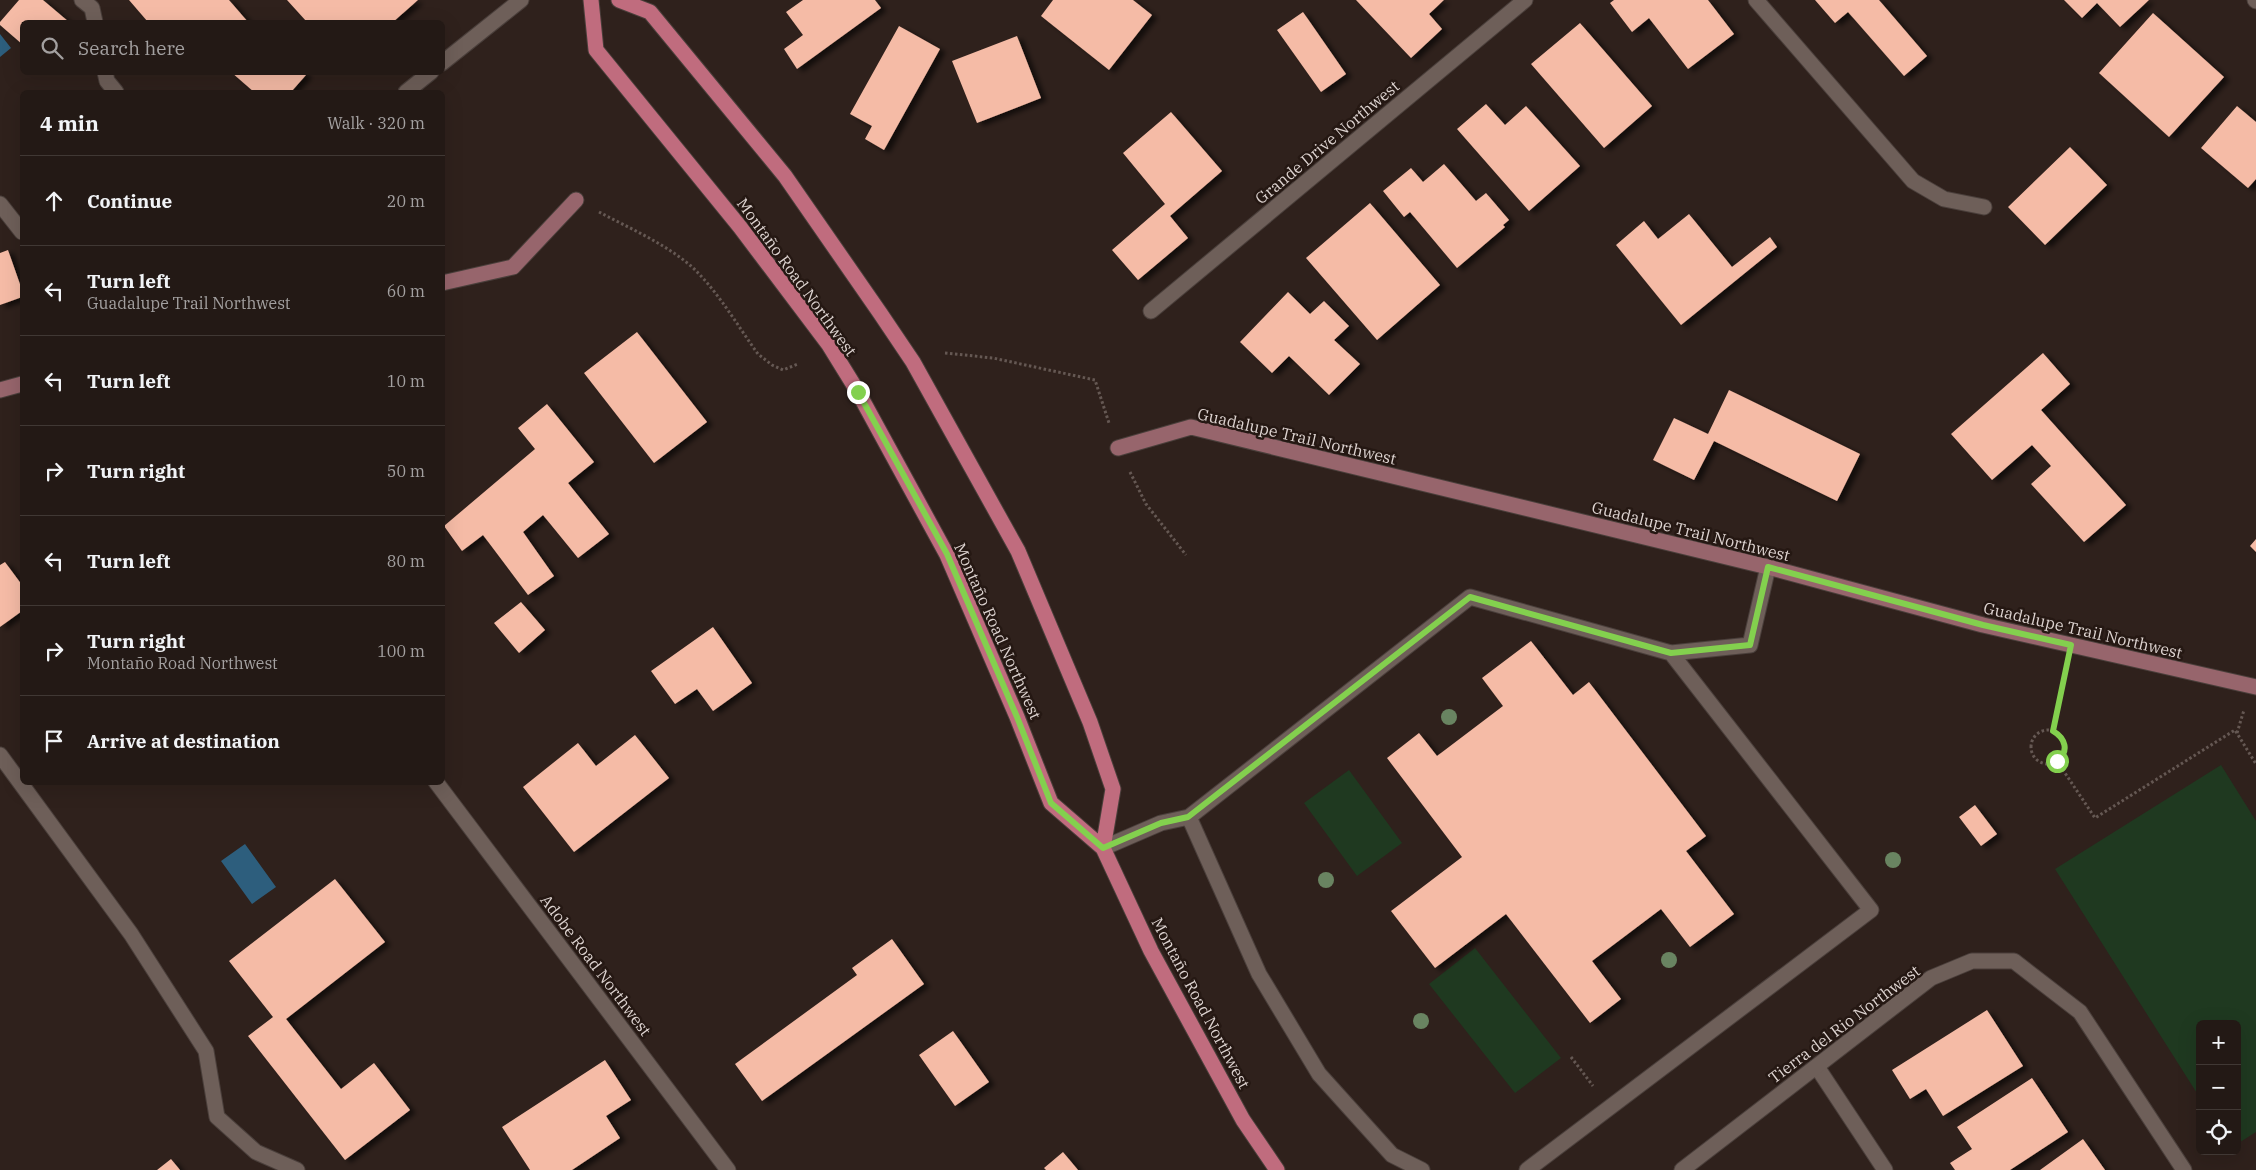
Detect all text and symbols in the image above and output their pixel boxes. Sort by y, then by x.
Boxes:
search box [20,20,445,75]
icon: search [38,34,66,62]
text: Search here [78,36,185,60]
street label: Grande Drive Northwest [1251,76,1403,208]
text: 4 min [40,109,99,137]
text: Walk · 320 m [327,113,425,133]
icon: ahead [40,187,68,215]
text: Continue [87,189,172,213]
text: 20 m [387,191,425,211]
street label: Montaño Road Northwest [733,194,861,360]
text: Turn left [87,269,170,293]
icon: left [40,277,68,305]
text: 60 m [387,281,425,301]
text: Guadalupe Trail Northwest [87,293,291,313]
icon: left [40,367,68,395]
text: Turn left [87,369,170,393]
text: 10 m [387,371,425,391]
route end [847,381,870,404]
street label: Guadalupe Trail Northwest [1196,403,1399,469]
icon: right [40,457,68,485]
text: Turn right [87,459,185,483]
text: 50 m [387,461,425,481]
street label: Guadalupe Trail Northwest [1590,497,1792,565]
street label: Montaño Road Northwest [950,540,1046,723]
icon: left [40,547,68,575]
text: Turn left [87,549,170,573]
text: 80 m [387,551,425,571]
street label: Guadalupe Trail Northwest [1982,597,2185,663]
text: Turn right [87,629,185,653]
icon: right [40,637,68,665]
text: 100 m [377,641,425,661]
text: Montaño Road Northwest [87,653,278,673]
icon: arrive [40,727,68,755]
text: Arrive at destination [87,729,280,753]
route start [2046,750,2069,773]
street label: Adobe Road Northwest [536,890,656,1040]
street label: Montaño Road Northwest [1147,914,1255,1092]
street label: Tierra del Rio Northwest [1764,960,1924,1087]
map controls [2196,1020,2241,1155]
button: + [2196,1020,2241,1065]
button: − [2196,1065,2241,1110]
button: locate [2196,1110,2241,1155]

